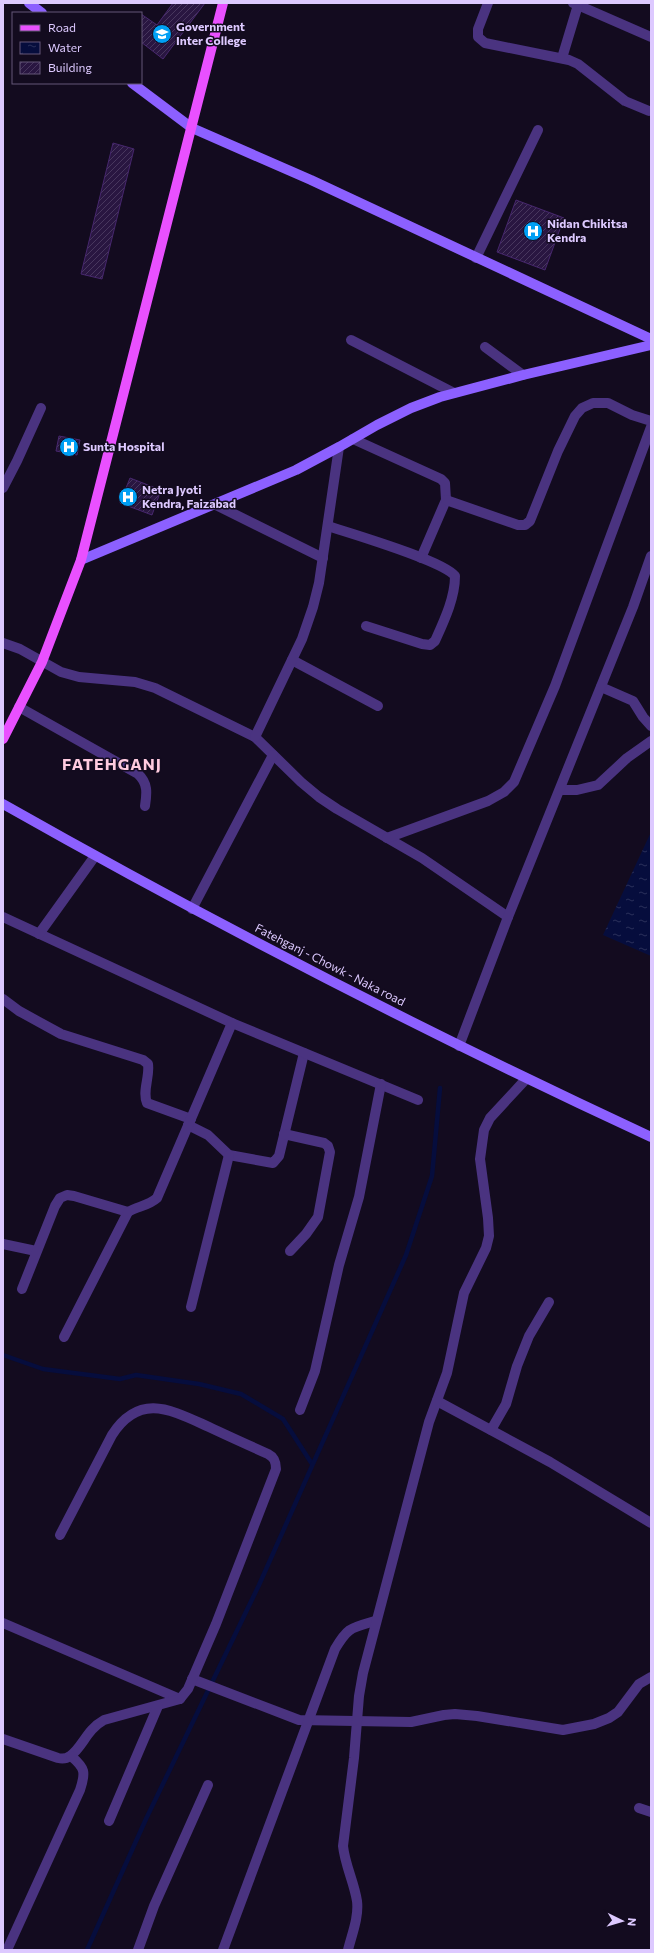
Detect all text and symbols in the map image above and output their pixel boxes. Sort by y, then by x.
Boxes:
legend [12,12,142,84]
place label: Government Inter College [176,19,246,47]
text: Road [48,20,76,34]
school or university icon: Government Inter College [151,23,173,45]
text: Water [48,40,82,54]
text: Building [48,60,92,74]
place label: Nidan Chikitsa Kendra [547,216,628,244]
hospital icon: Nidan Chikitsa Kendra [522,220,544,242]
hospital icon: Sunta Hospital [58,436,80,458]
place label: Sunta Hospital [83,439,164,453]
place label: Netra Jyoti Kendra, Faizabad [142,482,236,510]
hospital icon: Netra Jyoti Kendra, Faizabad [117,486,139,508]
district label: FATEHGANJ [62,754,162,773]
street label: Fatehganj - Chowk - Naka road [253,920,408,1008]
north arrow [602,1901,642,1941]
text: N [626,1917,639,1927]

